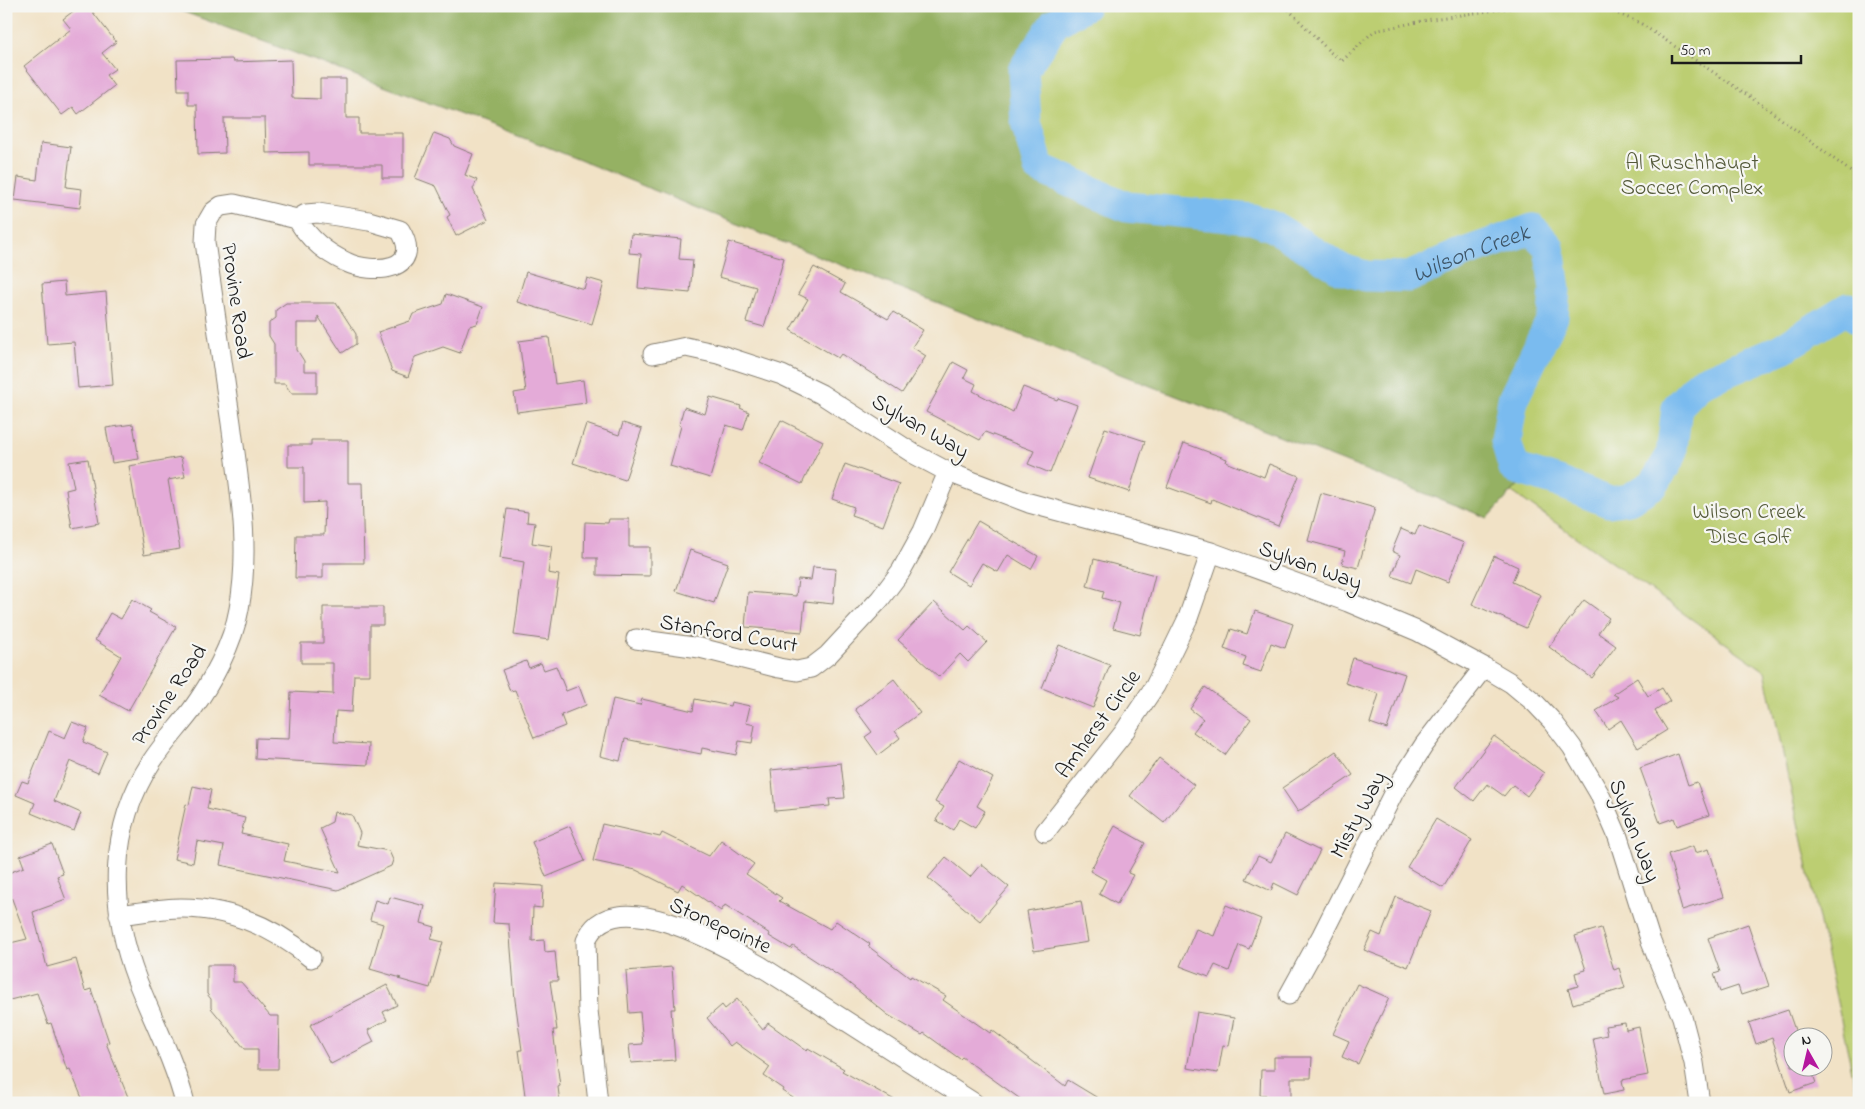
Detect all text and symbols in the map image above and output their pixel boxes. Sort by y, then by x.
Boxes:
scale bar [1672,32,1801,64]
text: 50 m [1680,40,1711,62]
park label: Al Ruschhaupt Soccer Complex [1621,148,1763,205]
water label: Wilson Creek [1407,216,1536,293]
street label: Provine Road [211,242,259,361]
street label: Sylvan Way [864,387,974,469]
park label: Wilson Creek Disc Golf [1692,497,1806,554]
street label: Sylvan Way [1253,533,1366,601]
street label: Stanford Court [657,607,801,663]
street label: Provine Road [125,639,216,753]
street label: Amherst Circle [1049,663,1150,786]
street label: Misty Way [1323,766,1397,865]
street label: Sylvan Way [1598,775,1667,888]
street label: Stonepointe [663,890,776,964]
north arrow [1782,1026,1832,1076]
text: N [1800,1030,1813,1052]

